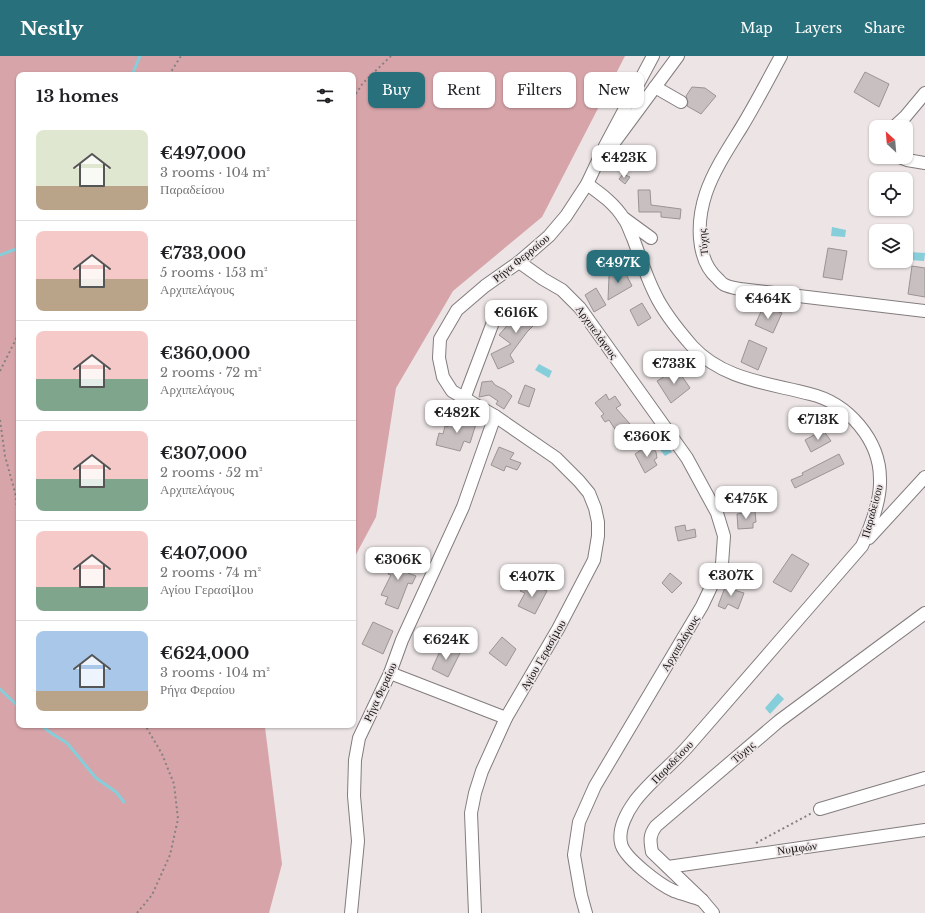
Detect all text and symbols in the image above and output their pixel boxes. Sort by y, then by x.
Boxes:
text: Nestly [20,17,83,40]
text: Map [740,19,773,37]
text: Layers [795,19,842,37]
text: Share [864,19,905,37]
chip: Buy [368,72,425,108]
chip: Rent [433,72,495,108]
chip: Filters [503,72,576,108]
chip: New [584,72,644,108]
icon: filters [314,85,336,107]
text: 13 homes [36,86,119,107]
north arrow [869,120,913,164]
map controls [869,120,913,268]
text: €497,000 [160,143,246,164]
pin: €423K [596,145,652,179]
icon: home [68,146,116,194]
text: €423K [601,149,647,166]
text: 3 rooms · 104 m² [160,164,270,181]
button: locate [869,172,913,216]
text: Παραδείσου [160,181,225,198]
button: layers [869,224,913,268]
street label: Τύχης [695,227,711,256]
street label: Ρήγα Φερραίου [490,231,553,285]
text: €733,000 [160,243,246,264]
icon: home [68,247,116,295]
pin: €497K [590,250,646,284]
text: €497K [596,254,640,271]
text: 5 rooms · 153 m² [160,264,268,281]
text: Αρχιπελάγους [160,281,234,298]
pin: €464K [740,286,796,320]
text: €464K [745,290,791,307]
pin: €616K [488,300,544,334]
street label: Αρχιπελάγους [573,303,621,362]
text: €616K [494,304,538,321]
text: €360,000 [160,343,250,364]
icon: home [68,347,116,395]
pin: €733K [646,351,702,385]
text: €733K [652,355,696,372]
text: 2 rooms · 72 m² [160,364,262,381]
text: Αρχιπελάγους [160,381,234,398]
pin: €482K [429,400,485,434]
text: €482K [434,404,480,421]
pin: €713K [790,407,846,441]
text: €713K [797,411,839,428]
pin: €360K [619,424,675,458]
text: €360K [623,428,671,445]
text: €307,000 [160,443,247,464]
icon: home [68,447,116,495]
text: 2 rooms · 52 m² [160,464,263,481]
text: Αρχιπελάγους [160,481,234,498]
street label: Παραδείσου [858,482,886,539]
pin: €475K [718,486,774,520]
text: €475K [724,490,768,507]
text: €407,000 [160,543,248,564]
icon: home [68,547,116,595]
pin: €306K [370,547,426,581]
text: €306K [374,551,422,568]
pin: €307K [703,563,759,597]
text: 2 rooms · 74 m² [160,564,261,581]
pin: €407K [504,564,560,598]
text: €307K [708,567,754,584]
text: €407K [509,568,555,585]
text: Αγίου Γερασίμου [160,581,254,598]
street label: Αρχιπελάγους [658,612,702,673]
street label: Αγίου Γερασίμου [517,617,569,693]
pin: €624K [418,627,474,661]
text: €624K [423,631,469,648]
text: €624,000 [160,643,249,664]
icon: home [68,647,116,695]
street label: Ρήγα Φεραίου [360,660,400,724]
text: 3 rooms · 104 m² [160,664,270,681]
text: Ρήγα Φεραίου [160,681,235,698]
street label: Παραδείσου [648,737,696,787]
street label: Τύχης [728,738,758,766]
street label: Νυμφών [776,838,818,858]

